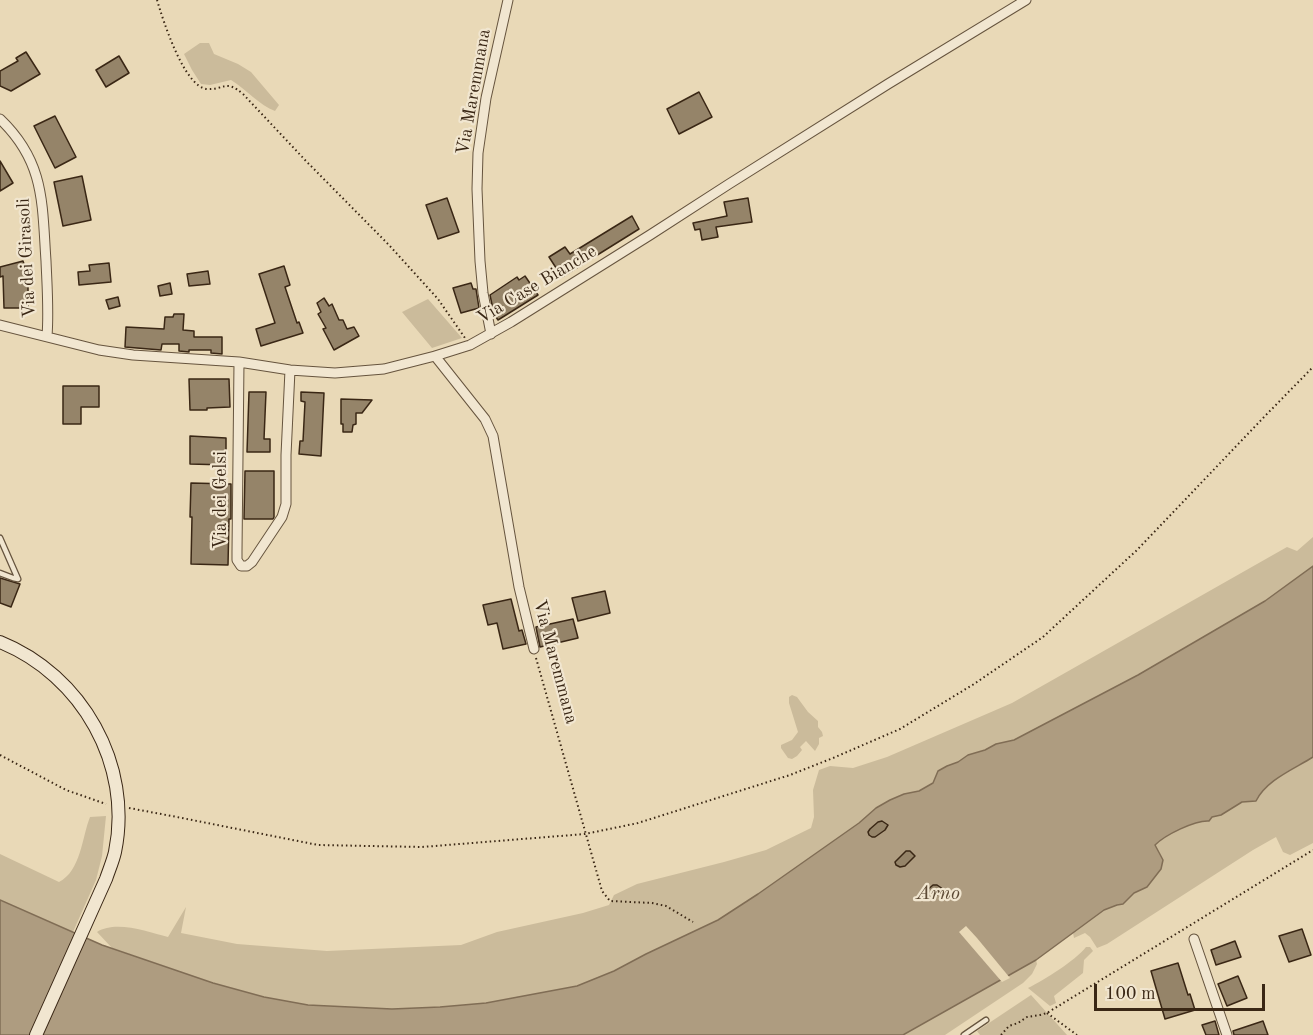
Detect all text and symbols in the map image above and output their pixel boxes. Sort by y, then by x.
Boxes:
street label: Via Maremmana [452,27,496,157]
street label: Via dei Girasoli [13,198,41,318]
street label: Via Case Bianche [473,241,601,329]
street label: Via dei Gelsi [210,451,232,549]
street label: Via Maremmana [528,598,582,726]
water label: Arno [916,882,960,906]
scale bar [1097,972,1268,1010]
text: 100 m [1105,985,1156,1003]

